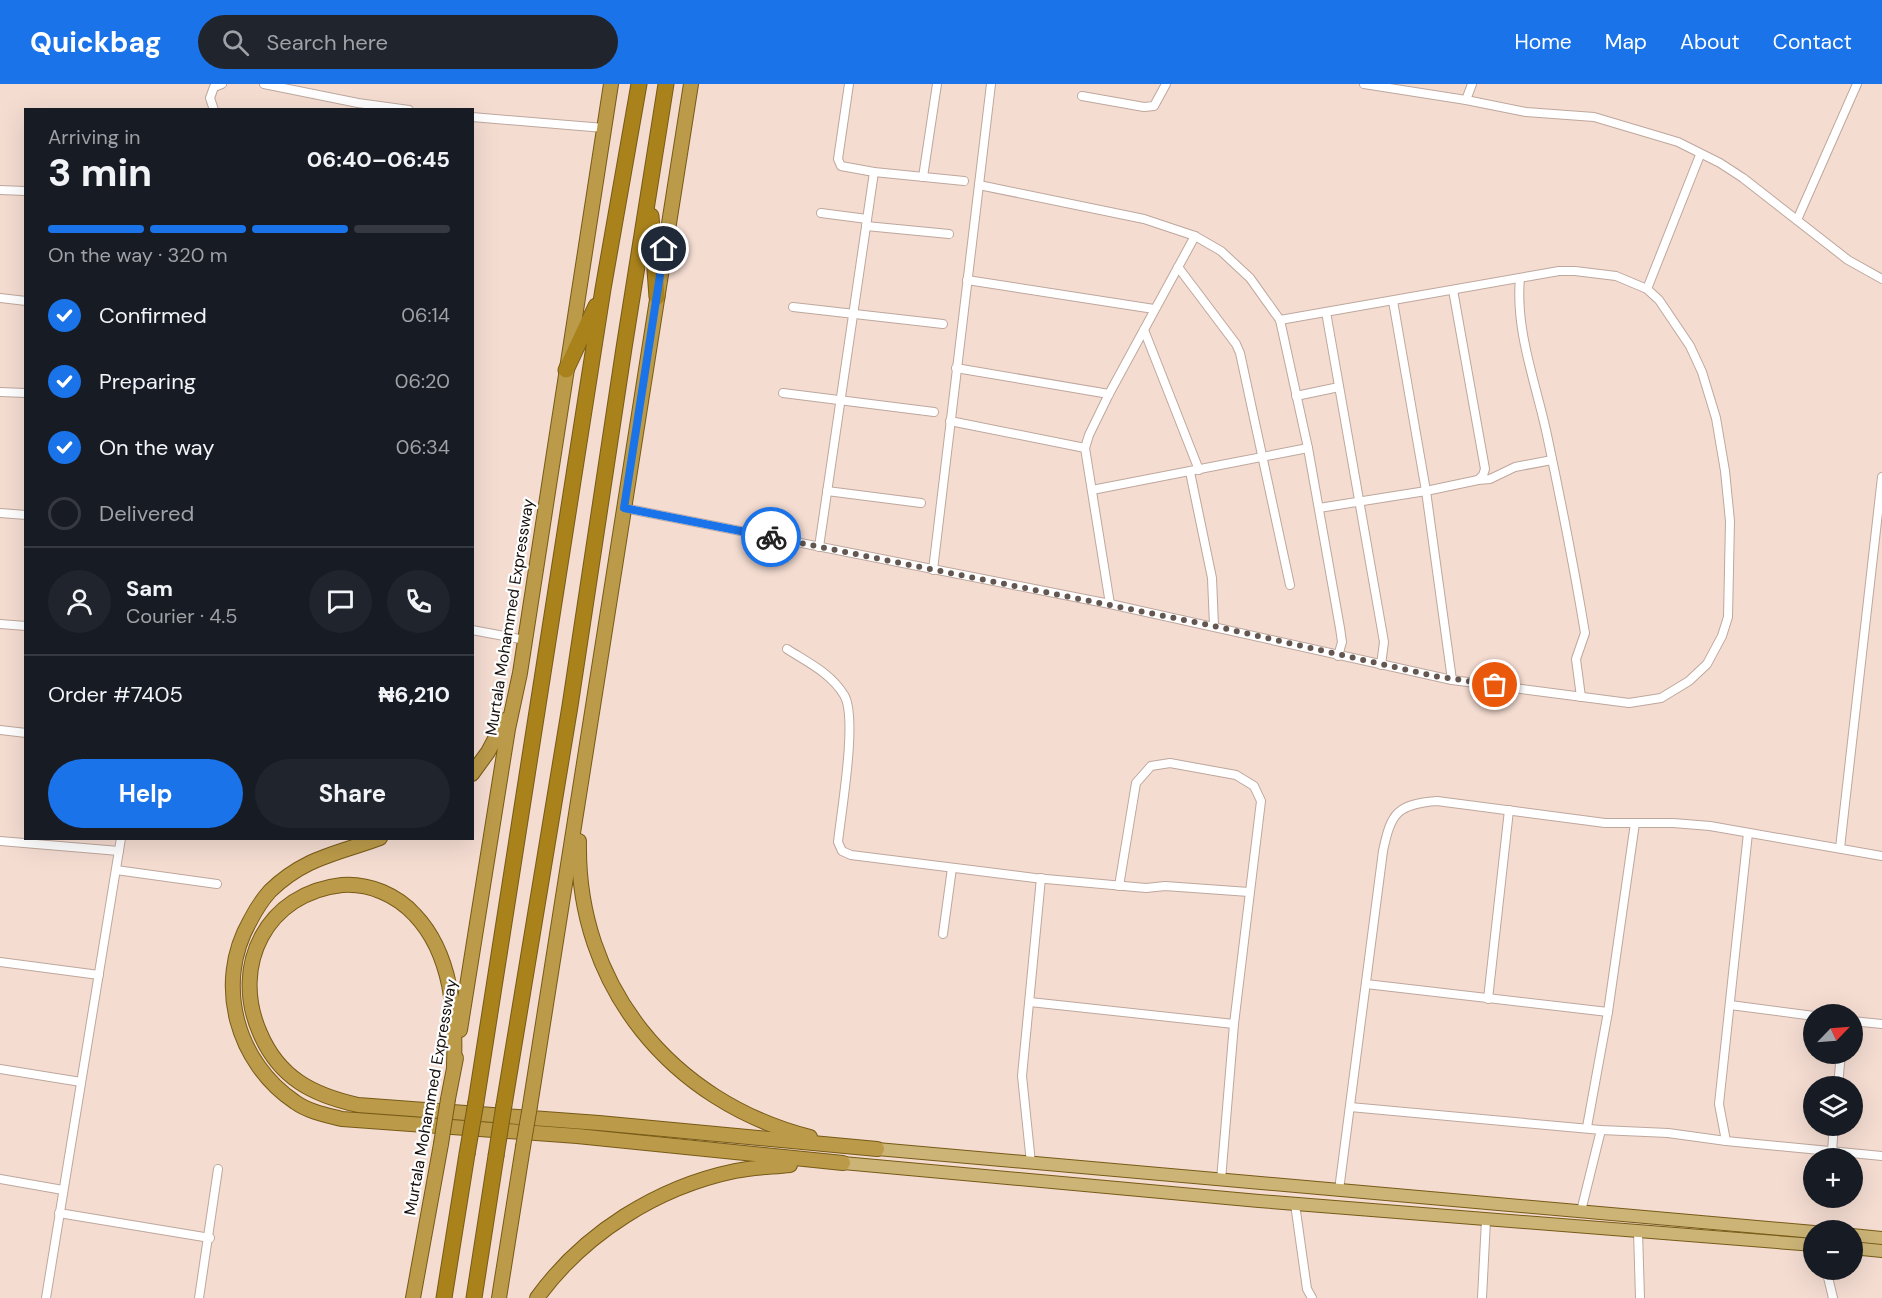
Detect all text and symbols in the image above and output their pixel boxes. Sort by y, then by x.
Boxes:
search box [198,15,618,69]
text: Quickbag [30,24,162,61]
icon: search [219,26,252,59]
text: Search here [267,28,388,57]
text: Home [1514,28,1572,56]
text: Map [1605,28,1647,56]
text: About [1680,28,1740,56]
text: Contact [1773,28,1852,56]
text: Arriving in [48,124,140,150]
text: 06:40–06:45 [307,145,450,174]
text: 3 min [48,147,152,198]
pin [638,223,689,274]
icon: home [647,232,680,265]
text: On the way · 320 m [48,242,227,268]
icon: check [48,299,81,332]
text: Confirmed [99,301,207,330]
text: 06:14 [401,302,450,328]
icon: check [48,365,81,398]
text: Preparing [99,367,196,396]
text: 06:20 [395,368,450,394]
icon: check [48,431,81,464]
text: On the way [99,433,214,462]
text: 06:34 [396,434,450,460]
street label: Murtala Mohammed Expressway [480,497,539,737]
text: Delivered [99,499,194,528]
courier [741,507,801,567]
icon: bike [755,521,788,554]
button: person [48,570,111,633]
button: chat [309,570,372,633]
button: phone [387,570,450,633]
text: Sam [126,574,173,603]
text: Courier · 4.5 [126,603,238,629]
pin [1469,659,1520,710]
icon: bag [1478,668,1511,701]
text: Order #7405 [48,680,183,709]
text: ₦6,210 [379,680,450,709]
button: Help [48,759,243,828]
button: Share [255,759,450,828]
street label: Murtala Mohammed Expressway [399,977,462,1217]
north arrow [1803,1004,1863,1064]
map controls [1803,1004,1863,1280]
button: layers [1803,1076,1863,1136]
button: + [1803,1148,1863,1208]
button: − [1803,1220,1863,1280]

